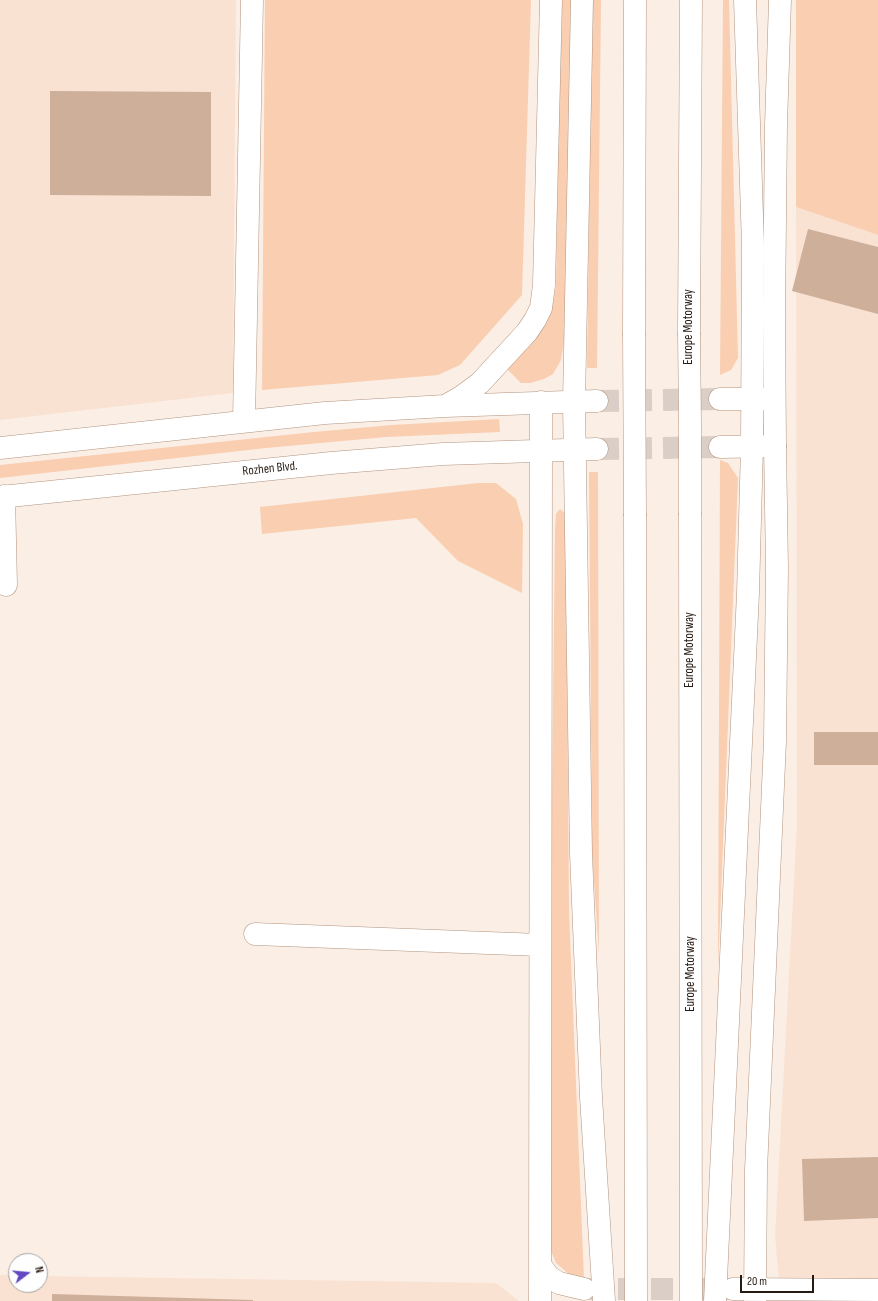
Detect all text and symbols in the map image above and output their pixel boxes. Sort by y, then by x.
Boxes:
street label: Europe Motorway [681,289,697,365]
street label: Rozhen Blvd. [242,458,298,480]
street label: Europe Motorway [682,612,698,688]
street label: Europe Motorway [683,936,699,1012]
north arrow [8,1253,48,1293]
text: N [32,1265,46,1274]
scale bar [742,1267,816,1293]
text: 20 m [747,1274,767,1289]

